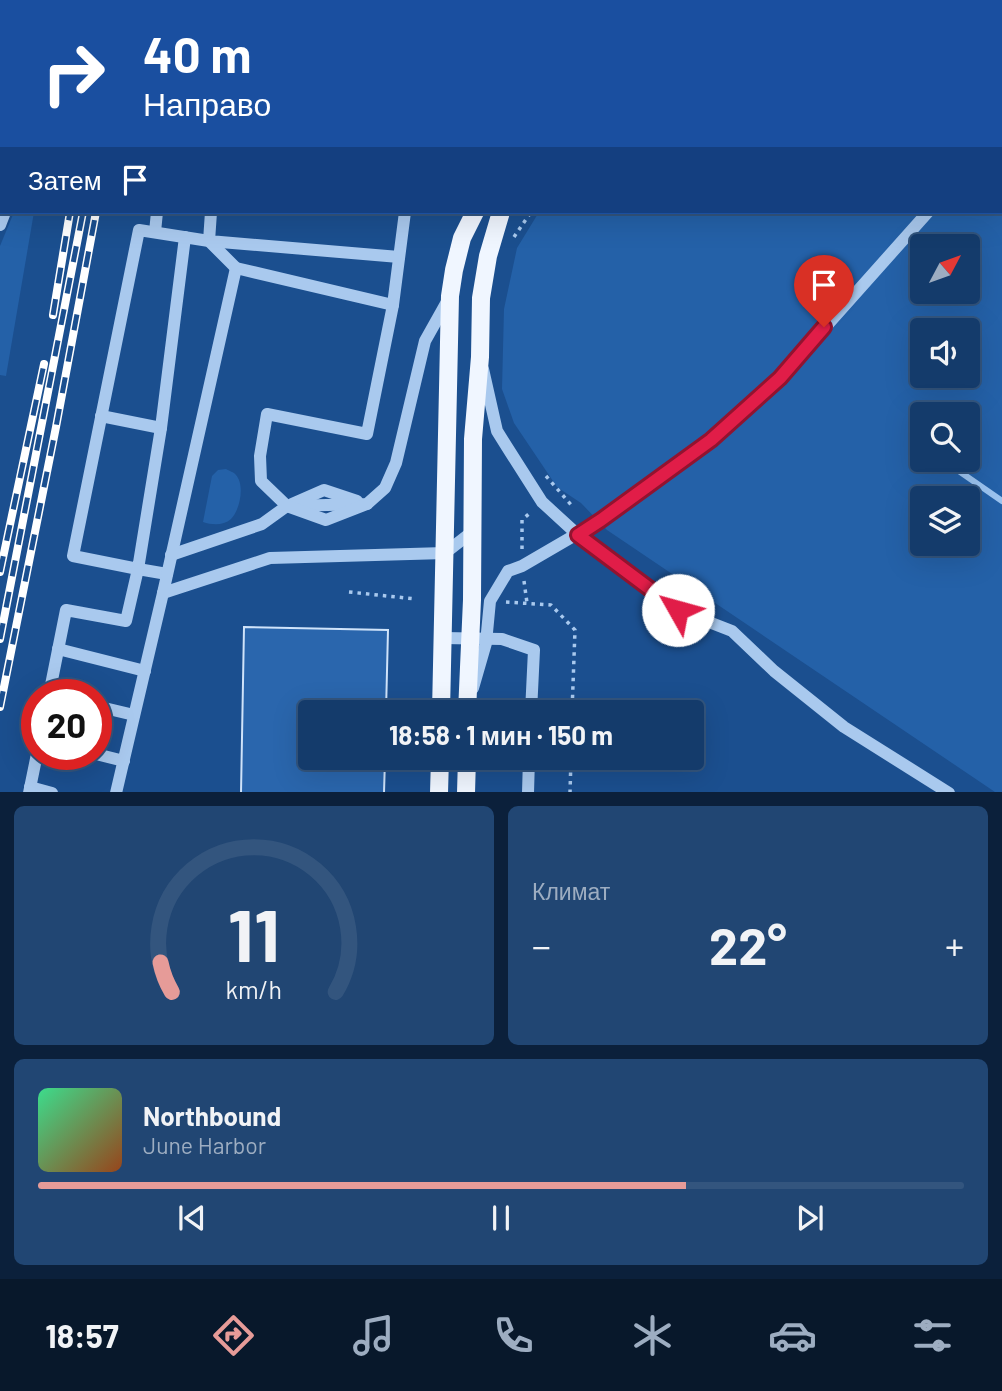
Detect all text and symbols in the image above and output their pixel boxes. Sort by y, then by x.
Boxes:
text: 40 m [143,24,251,83]
icon: right [28,28,119,119]
text: Направо [143,84,271,122]
icon: arrive [116,161,154,199]
text: Затем [28,164,102,195]
north arrow [910,234,980,304]
map controls [910,234,980,556]
pin [794,255,854,327]
icon: arrive [805,266,843,304]
button: sound [910,318,980,388]
button: search [910,402,980,472]
button: layers [910,486,980,556]
position arrow [641,573,715,647]
speed limit sign: 20 [21,679,112,770]
text: 18:58 · 1 мин · 150 m [389,719,613,750]
text: Климат [532,877,610,905]
text: 11 [228,889,280,977]
text: 22° [709,913,787,975]
text: − [532,922,551,968]
text: + [945,922,964,968]
text: km/h [226,973,282,1003]
text: Northbound [143,1100,281,1131]
text: June Harbor [143,1131,266,1159]
icon: previous [173,1199,211,1237]
icon: pause [482,1199,520,1237]
icon: next [791,1199,829,1237]
icon: directions [209,1311,258,1360]
icon: music [349,1311,398,1360]
icon: phone [489,1311,538,1360]
icon: climate [628,1311,677,1360]
icon: car [768,1311,817,1360]
icon: filters [908,1311,957,1360]
text: 18:57 [45,1316,119,1354]

